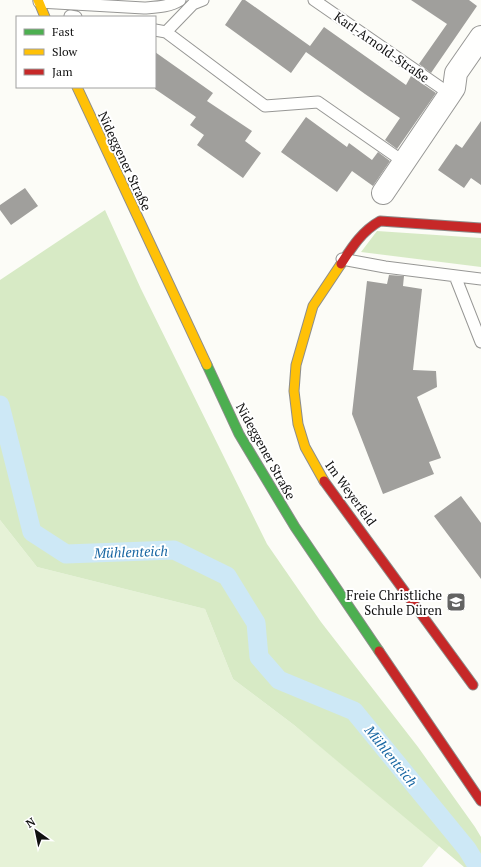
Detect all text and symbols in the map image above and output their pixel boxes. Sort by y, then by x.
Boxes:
street label: Karl-Arnold-Straße [331,7,433,87]
legend [16,16,156,88]
text: Fast [52,24,75,39]
text: Slow [52,44,78,59]
text: Jam [52,64,73,79]
street label: Nideggener Straße [94,108,156,214]
street label: Nideggener Straße [232,399,300,503]
street label: Im Weyerfeld [321,457,381,529]
water label: Mühlenteich [93,541,168,562]
place label: Freie Christliche Schule Düren [346,586,442,619]
school or university icon: Freie Christliche Schule Düren [445,591,467,613]
water label: Mühlenteich [360,720,422,790]
north arrow [16,811,56,851]
text: N [23,814,38,831]

